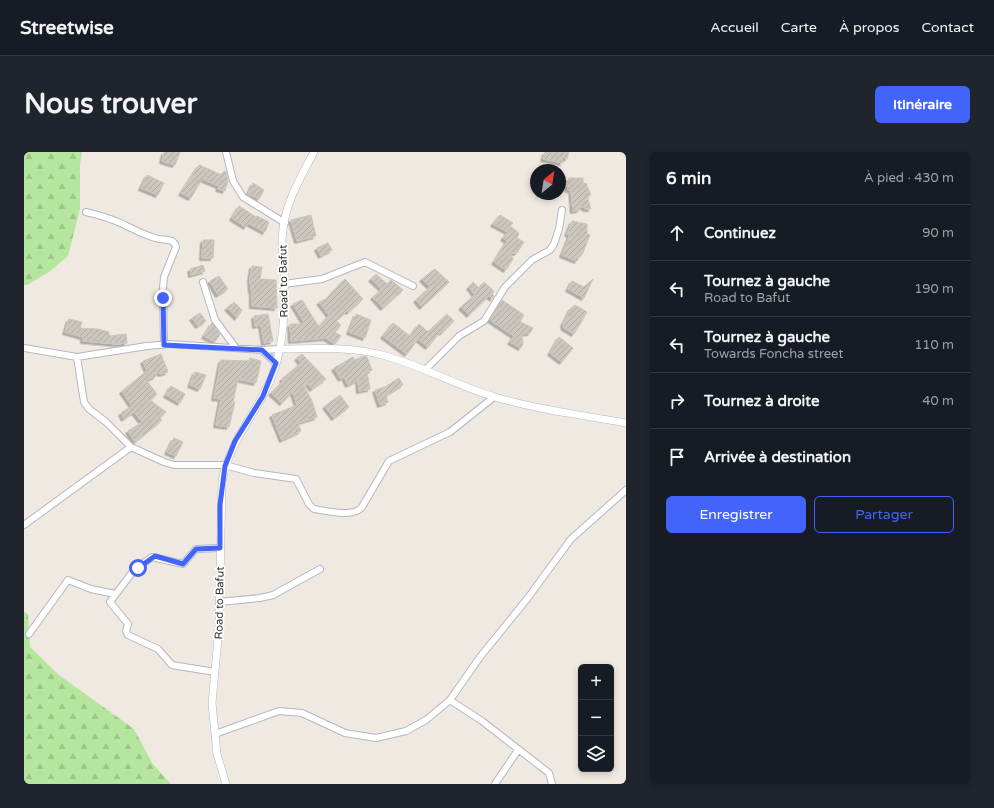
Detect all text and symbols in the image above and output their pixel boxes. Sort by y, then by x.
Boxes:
text: Streetwise [20,17,114,39]
text: Accueil [710,19,759,36]
text: Carte [781,19,817,36]
text: À propos [839,19,900,36]
text: Contact [922,19,974,36]
button: Itinéraire [875,86,970,123]
text: Nous trouver [24,87,197,121]
north arrow [530,164,566,200]
text: 6 min [666,168,711,189]
text: À pied · 430 m [864,170,954,186]
icon: ahead [666,222,688,244]
text: Continuez [704,224,776,242]
text: 90 m [922,225,954,241]
street label: Road to Bafut [276,244,291,318]
text: Tournez à gauche [704,272,830,290]
icon: left [666,278,688,300]
text: 190 m [914,281,954,297]
route end [154,289,172,307]
text: Road to Bafut [704,290,790,306]
text: Tournez à gauche [704,328,830,346]
icon: left [666,334,688,356]
text: 110 m [914,337,954,353]
text: Towards Foncha street [704,346,843,362]
icon: right [666,390,688,412]
text: Tournez à droite [704,392,819,410]
text: 40 m [922,393,954,409]
icon: arrive [666,446,688,468]
text: Arrivée à destination [704,448,851,466]
button: Enregistrer [666,496,806,533]
button: Partager [814,496,954,533]
route start [129,559,147,577]
street label: Road to Bafut [212,566,227,640]
map controls [578,664,614,772]
button: + [578,664,614,700]
button: − [578,700,614,736]
button: layers [578,736,614,772]

